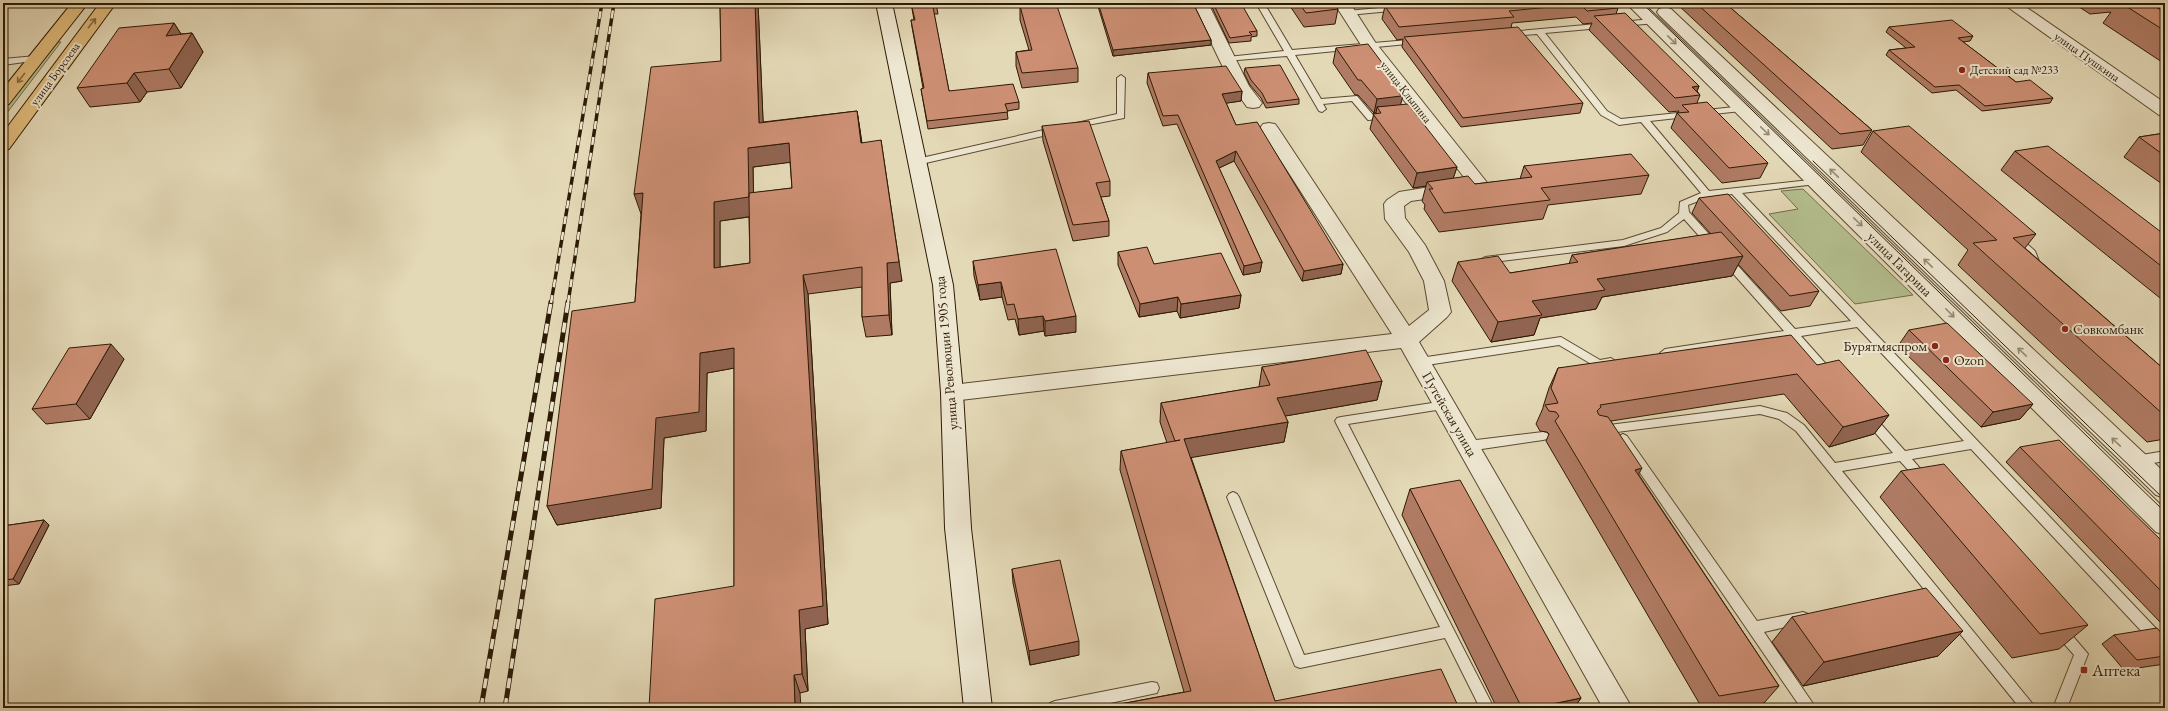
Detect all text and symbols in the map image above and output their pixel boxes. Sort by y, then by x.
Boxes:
one-way arrow [88,18,97,29]
street label: улица Пушкина [2051,28,2123,86]
one-way arrow [1667,35,1677,45]
street label: улица Борсоева [27,39,84,109]
street label: улица Клыпина [1377,58,1435,127]
place label: Детский сад №233 [1970,62,2059,78]
marker: Детский сад №233 [1957,65,1967,75]
one-way arrow [16,72,25,83]
one-way arrow [1760,126,1770,136]
one-way arrow [1829,168,1839,178]
one-way arrow [1853,217,1863,227]
street label: улица Гагарина [1864,228,1937,301]
one-way arrow [1923,258,1933,267]
street label: улица Революции 1905 года [930,275,962,431]
one-way arrow [1945,309,1955,318]
place label: Совкомбанк [2073,320,2144,338]
marker: Совкомбанк [2060,324,2070,334]
place label: Бурятмяспром [1843,337,1927,355]
marker: Бурятмяспром [1930,341,1940,351]
one-way arrow [2017,347,2027,357]
place label: Ozon [1954,351,1985,369]
marker: Ozon [1941,355,1951,365]
street label: Путейская улица [1418,368,1482,460]
one-way arrow [2112,438,2122,447]
place label: Аптека [2091,659,2141,681]
marker: Аптека [2079,665,2089,675]

